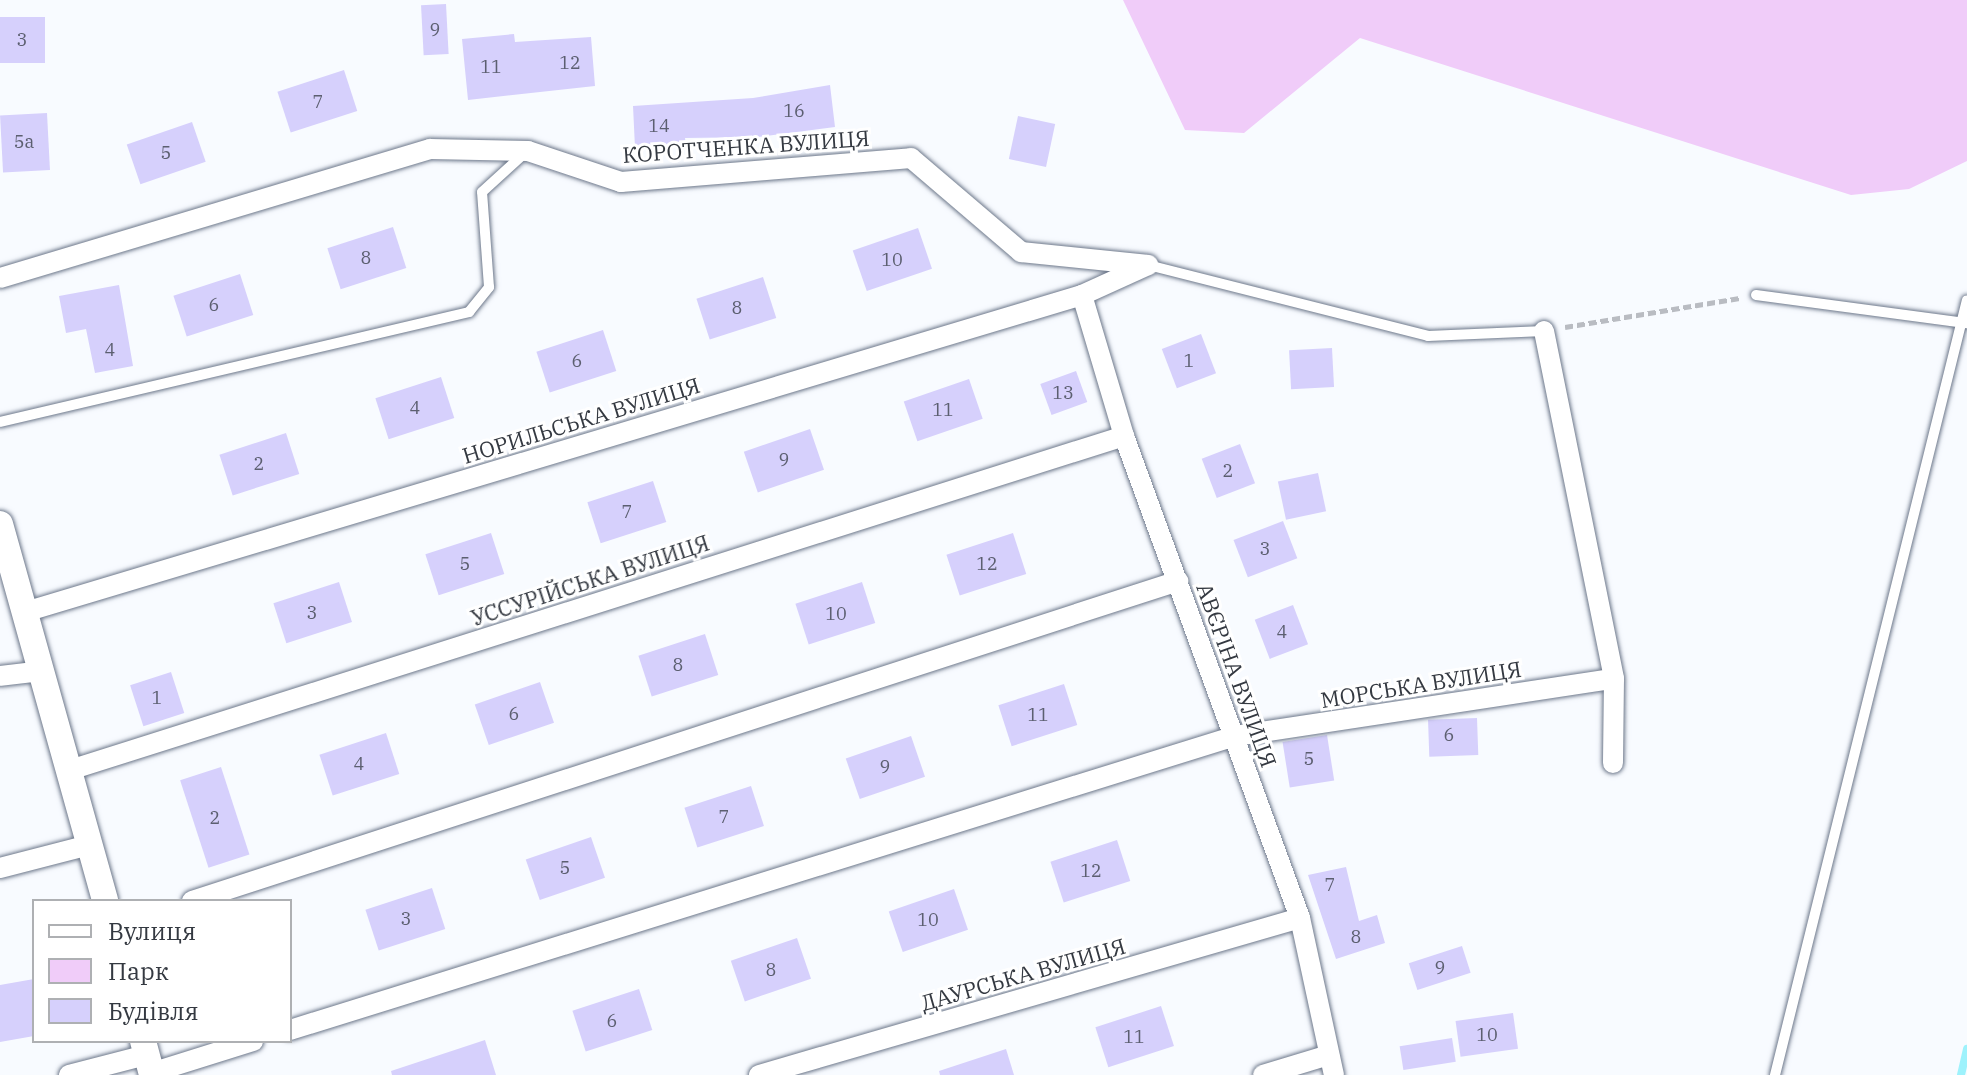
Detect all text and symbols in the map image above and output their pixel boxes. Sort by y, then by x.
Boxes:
house number: 9 [430,19,440,41]
house number: 3 [17,29,27,51]
house number: 12 [559,52,581,74]
house number: 11 [480,56,502,78]
house number: 7 [313,91,323,113]
house number: 16 [783,100,805,122]
house number: 14 [648,115,670,137]
street label: КОРОТЧЕНКА ВУЛИЦЯ [622,124,870,168]
house number: 5а [14,131,34,153]
house number: 5 [161,142,171,164]
house number: 8 [361,247,371,269]
house number: 10 [881,249,903,271]
house number: 6 [209,294,219,316]
house number: 8 [732,297,742,319]
house number: 4 [105,339,115,361]
house number: 6 [572,350,582,372]
house number: 1 [1184,350,1194,372]
street label: НОРИЛЬСЬКА ВУЛИЦЯ [459,371,703,469]
house number: 13 [1052,382,1074,404]
house number: 4 [410,397,420,419]
house number: 11 [932,399,954,421]
house number: 9 [779,449,789,471]
house number: 2 [254,453,264,475]
house number: 2 [1223,460,1233,482]
house number: 7 [622,501,632,523]
street label: УССУРІЙСЬКА ВУЛИЦЯ [468,529,712,631]
house number: 3 [1260,538,1270,560]
house number: 5 [460,553,470,575]
house number: 12 [976,553,998,575]
street label: АВЄРІНА ВУЛИЦЯ [1191,579,1283,771]
house number: 3 [307,602,317,624]
house number: 10 [825,603,847,625]
house number: 4 [1277,621,1287,643]
house number: 8 [673,654,683,676]
street label: МОРСЬКА ВУЛИЦЯ [1319,655,1523,713]
house number: 1 [152,687,162,709]
house number: 6 [509,703,519,725]
house number: 11 [1027,704,1049,726]
house number: 6 [1444,724,1454,746]
house number: 5 [1304,748,1314,770]
house number: 4 [354,753,364,775]
house number: 9 [880,756,890,778]
house number: 7 [719,806,729,828]
house number: 2 [210,807,220,829]
house number: 5 [560,857,570,879]
house number: 12 [1080,860,1102,882]
house number: 7 [1325,874,1335,896]
legend [32,899,292,1043]
house number: 3 [401,908,411,930]
house number: 10 [917,909,939,931]
text: Вулиця [108,915,196,947]
house number: 8 [1351,926,1361,948]
street label: ДАУРСЬКА ВУЛИЦЯ [918,932,1128,1016]
text: Парк [108,955,169,987]
house number: 9 [1435,957,1445,979]
house number: 8 [766,959,776,981]
text: Будівля [108,995,199,1027]
house number: 6 [607,1010,617,1032]
house number: 10 [1476,1024,1498,1046]
house number: 11 [1123,1026,1145,1048]

